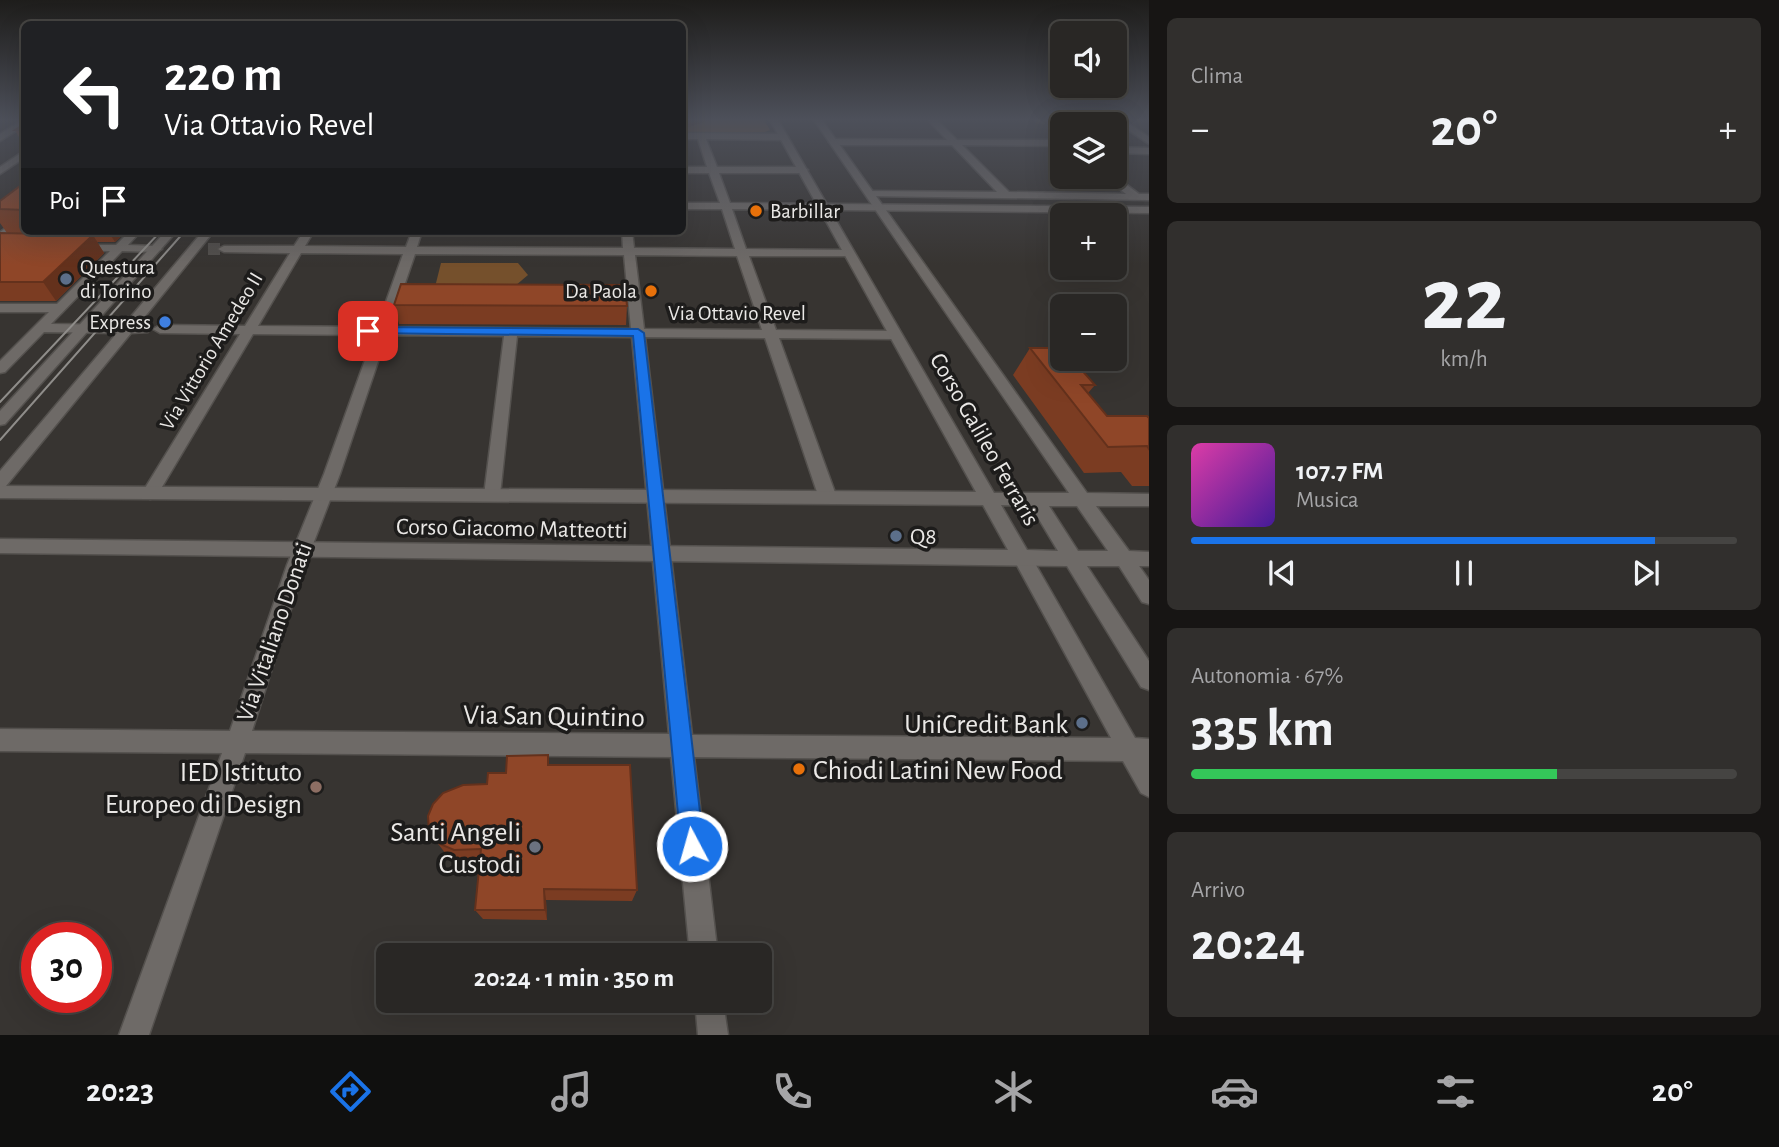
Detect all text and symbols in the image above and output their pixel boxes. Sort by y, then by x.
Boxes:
map controls [1050,21,1127,371]
button: sound [1050,21,1127,98]
icon: left [49,49,140,140]
text: 220 m [164,51,283,100]
text: Clima [1191,65,1243,88]
text: 20° [1431,103,1497,155]
text: Via Ottavio Revel [164,109,374,141]
text: − [1191,111,1209,149]
text: + [1719,111,1737,149]
button: layers [1050,112,1127,189]
icon: arrive [95,182,133,220]
text: Poi [49,188,81,214]
place label: Barbillar [770,201,840,222]
marker: Barbillar [748,203,764,219]
button: + [1050,203,1127,280]
text: 22 [1421,255,1507,346]
place label: Questura di Torino [80,257,155,302]
street label: Via Vittorio Amedeo II [156,269,267,434]
marker: Questura di Torino [58,271,74,287]
place label: Da Paola [565,281,637,302]
marker: Da Paola [643,283,659,299]
button: − [1050,294,1127,371]
pin [338,301,398,361]
street label: Via Ottavio Revel [668,303,806,324]
place label: Express [89,312,151,333]
icon: arrive [349,312,387,350]
marker: Express [157,314,173,330]
text: km/h [1440,348,1488,371]
street label: Corso Galileo Ferraris [925,349,1043,530]
text: 107.7 FM [1296,458,1384,484]
text: Musica [1296,489,1359,512]
street label: Corso Giacomo Matteotti [396,515,628,543]
place label: Q8 [910,525,937,549]
marker: Q8 [888,528,904,544]
street label: Via Vitaliano Donati [233,540,317,725]
icon: previous [1263,554,1301,592]
icon: pause [1445,554,1483,592]
icon: next [1627,554,1665,592]
text: Autonomia · 67% [1191,665,1343,688]
street label: Via San Quintino [463,701,645,733]
text: 335 km [1191,703,1334,755]
place label: UniCredit Bank [904,711,1068,739]
marker: UniCredit Bank [1074,715,1090,731]
place label: Chiodi Latini New Food [813,757,1063,785]
place label: IED Istituto Europeo di Design [105,759,302,819]
marker: Chiodi Latini New Food [791,761,807,777]
marker: IED Istituto Europeo di Design [308,779,324,795]
position arrow [655,809,729,883]
place label: Santi Angeli Custodi [390,819,521,879]
marker: Santi Angeli Custodi [527,839,543,855]
text: Arrivo [1191,879,1245,902]
text: 20:24 [1191,917,1305,969]
speed limit sign: 30 [21,922,112,1013]
text: 20:24 · 1 min · 350 m [474,965,674,991]
icon: directions [326,1067,375,1116]
icon: music [547,1067,596,1116]
icon: phone [768,1067,817,1116]
icon: climate [989,1067,1038,1116]
icon: car [1210,1067,1259,1116]
icon: filters [1431,1067,1480,1116]
text: 20:23 [86,1075,154,1107]
text: 20° [1652,1075,1693,1107]

